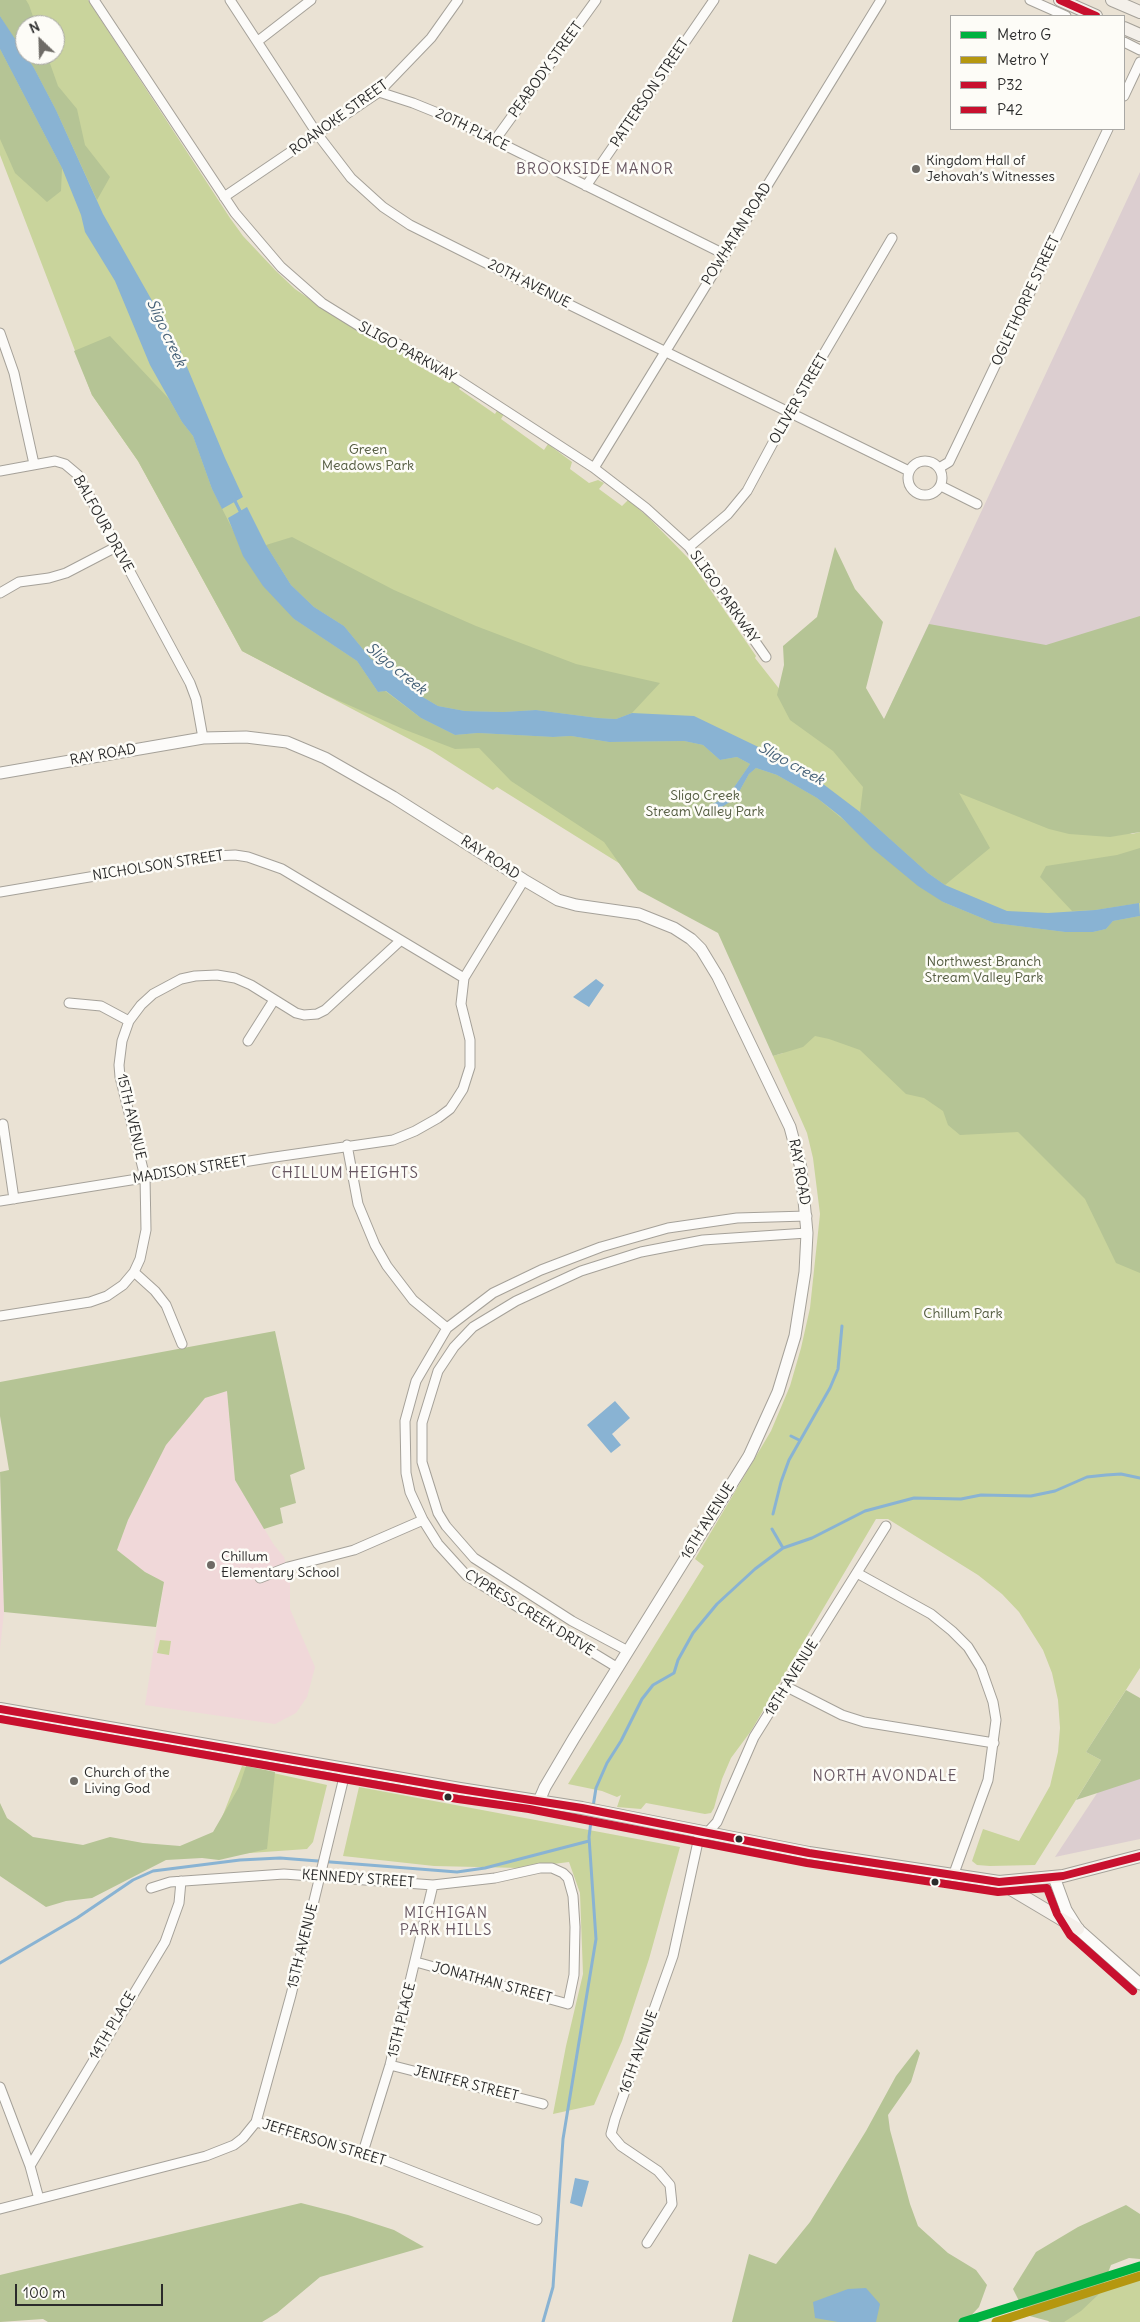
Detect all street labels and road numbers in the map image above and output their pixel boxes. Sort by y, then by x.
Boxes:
street label: PEABODY STREET [506,19,586,121]
street label: PATTERSON STREET [607,35,693,151]
street label: ROANOKE STREET [287,77,391,159]
street label: 20TH PLACE [433,105,511,155]
street label: POWHATAN ROAD [699,180,775,288]
street label: OGLETHORPE STREET [988,233,1064,369]
street label: 20TH AVENUE [485,256,573,312]
street label: SLIGO PARKWAY [355,318,459,386]
street label: OLIVER STREET [766,351,832,447]
street label: BALFOUR DRIVE [69,473,137,575]
street label: SLIGO PARKWAY [686,548,762,646]
street label: RAY ROAD [69,741,137,769]
street label: RAY ROAD [457,833,523,883]
street label: NICHOLSON STREET [91,847,225,885]
street label: 15TH AVENUE [113,1073,149,1161]
street label: RAY ROAD [785,1138,813,1206]
street label: MADISON STREET [132,1153,248,1187]
street label: 16TH AVENUE [678,1480,738,1562]
street label: CYPRESS CREEK DRIVE [461,1566,597,1660]
street label: 18TH AVENUE [762,1637,822,1719]
street label: KENNEDY STREET [301,1867,415,1891]
street label: 15TH AVENUE [284,1902,322,1990]
street label: JONATHAN STREET [430,1959,554,2007]
street label: 15TH PLACE [385,1981,419,2059]
street label: 14TH PLACE [86,1989,140,2063]
street label: 16TH AVENUE [616,2008,662,2096]
street label: JENIFER STREET [412,2063,520,2105]
street label: JEFFERSON STREET [260,2116,388,2170]

